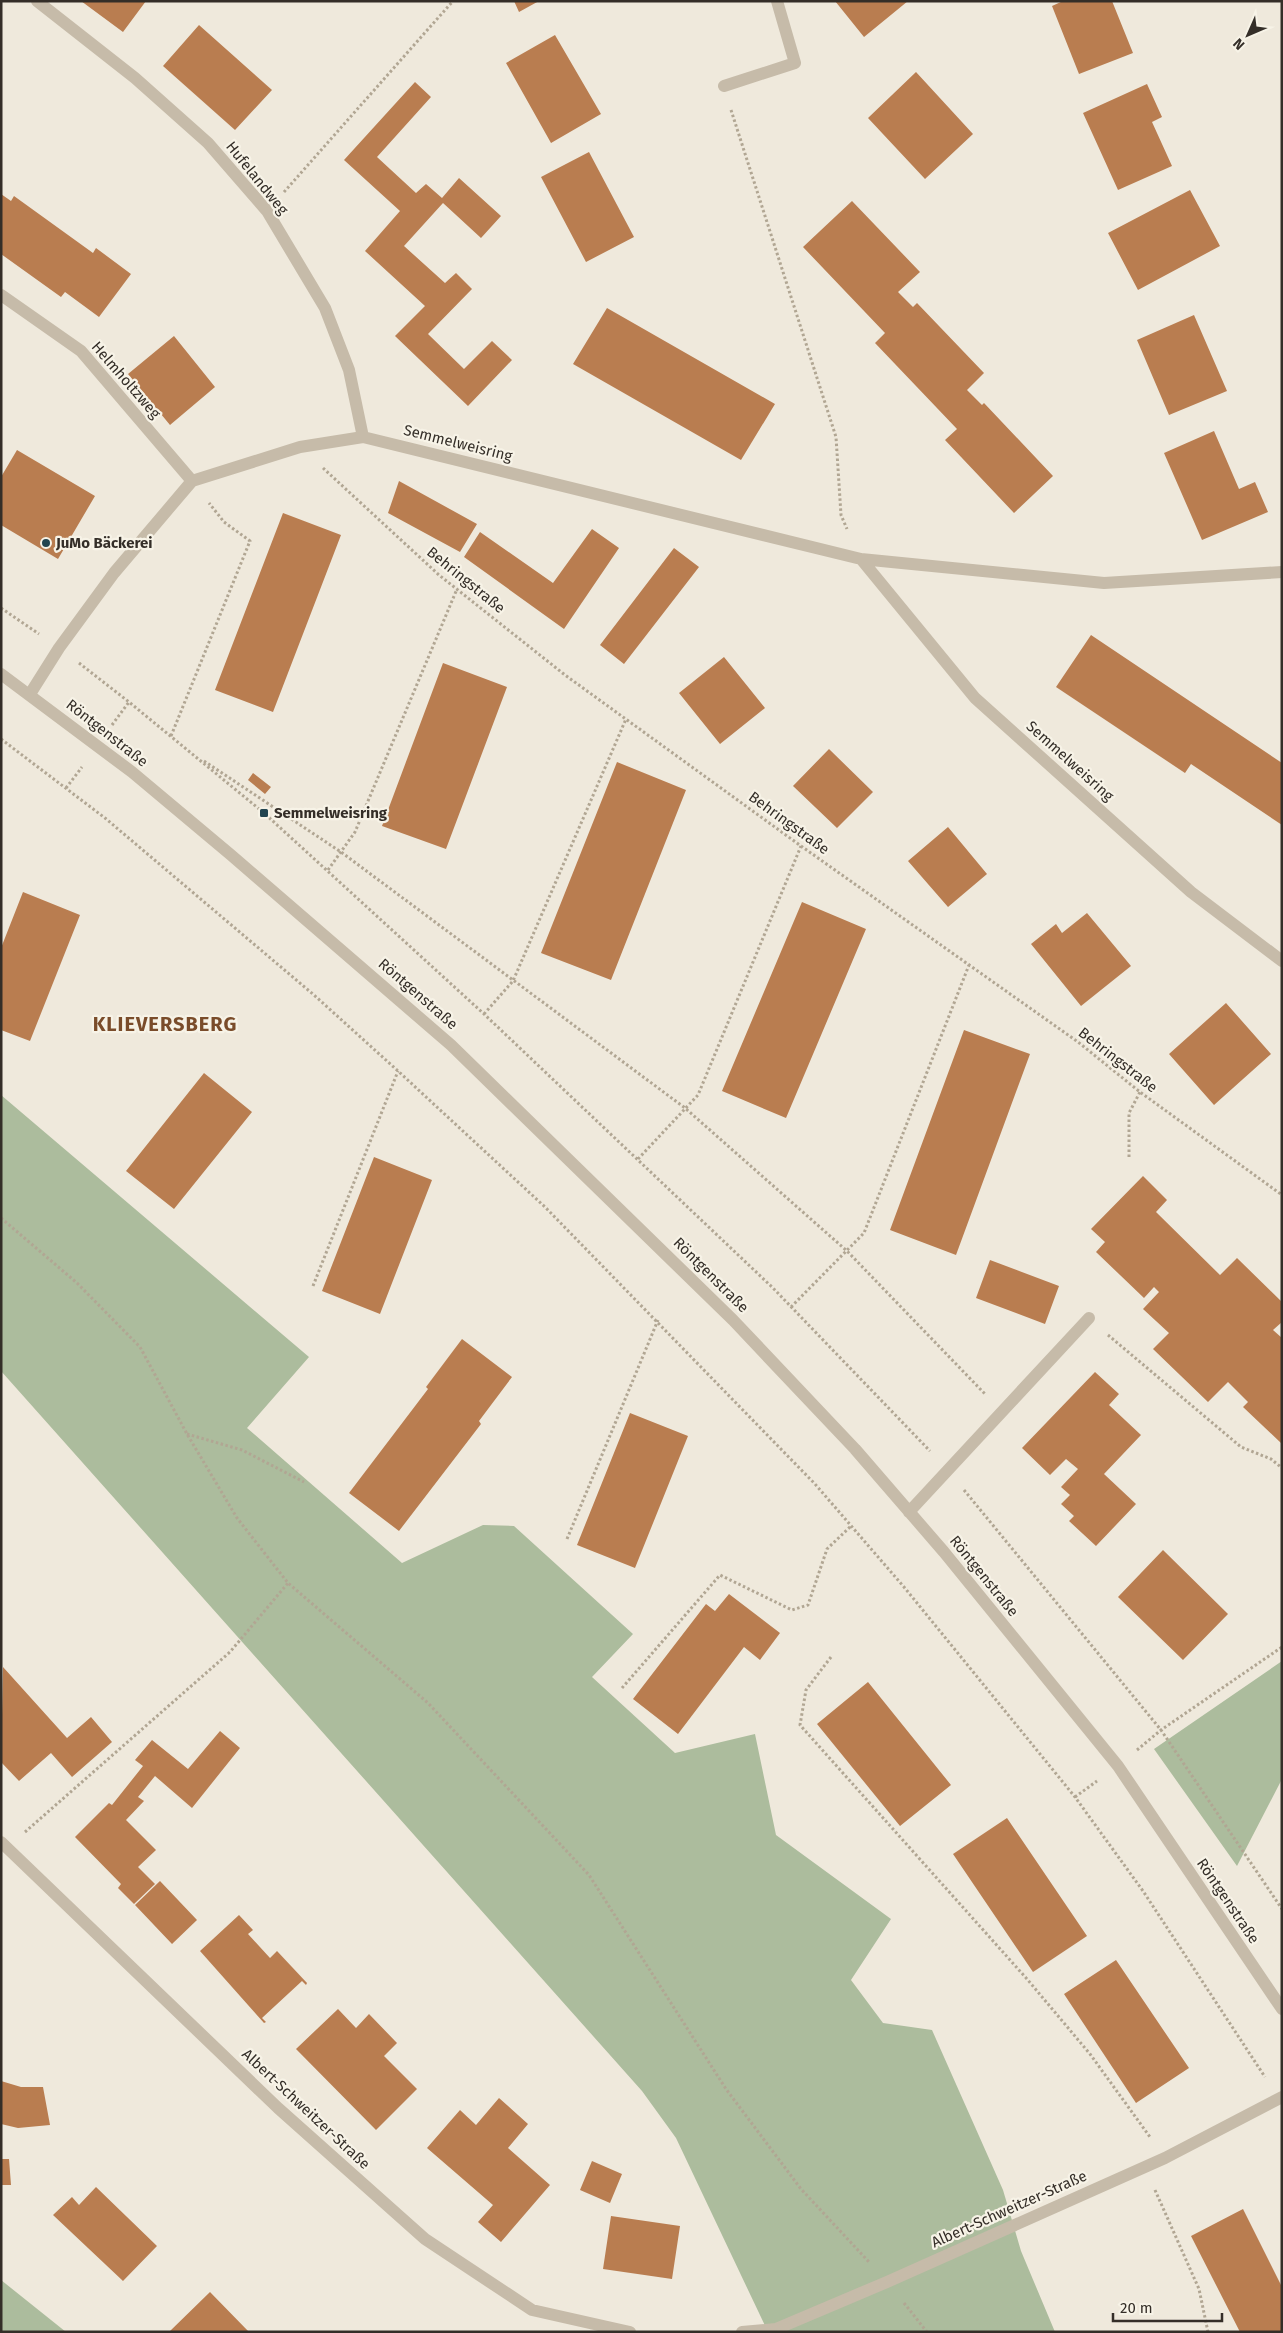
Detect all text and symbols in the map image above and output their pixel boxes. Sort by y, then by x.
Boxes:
north arrow [1223,10,1273,60]
text: N [1230,35,1248,53]
street label: Hufelandweg [222,138,292,218]
street label: Helmholtzweg [88,338,164,422]
street label: Semmelweisring [402,421,514,465]
place label: JuMo Bäckerei [55,534,153,552]
marker: JuMo Bäckerei [40,537,52,549]
street label: Behringstraße [423,543,509,617]
street label: Röntgenstraße [62,695,152,771]
street label: Semmelweisring [1023,717,1118,805]
street label: Behringstraße [745,788,833,858]
place label: Semmelweisring [274,804,388,822]
marker: Semmelweisring [258,807,270,819]
street label: Röntgenstraße [375,955,461,1033]
district label: KLIEVERSBERG [93,1012,237,1036]
street label: Behringstraße [1075,1024,1161,1096]
street label: Röntgenstraße [670,1234,752,1316]
street label: Röntgenstraße [946,1532,1022,1620]
street label: Röntgenstraße [1193,1855,1263,1947]
street label: Albert-Schweitzer-Straße [238,2045,374,2173]
street label: Albert-Schweitzer-Straße [928,2167,1090,2251]
scale bar [1113,2290,1222,2322]
text: 20 m [1120,2299,1153,2317]

